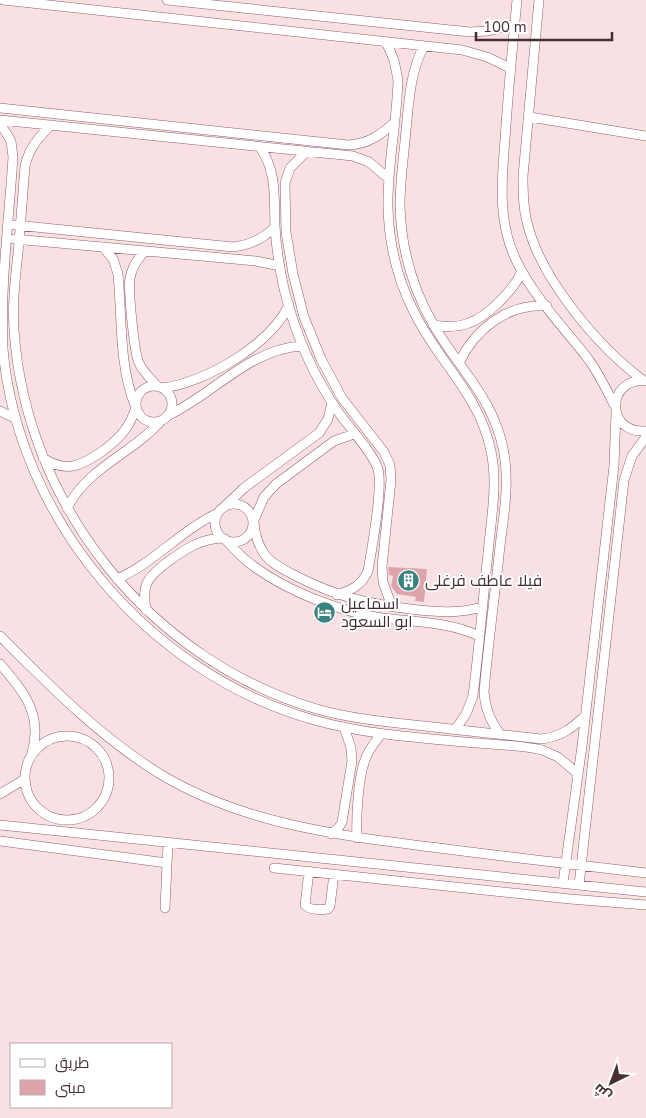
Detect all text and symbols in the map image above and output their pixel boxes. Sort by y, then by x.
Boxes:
scale bar [476,10,612,42]
text: 100 m [483,17,527,37]
building icon: فيلا عاطف فرغلى [397,569,421,593]
place label: فيلا عاطف فرغلى [425,570,542,592]
place label: اسماعيل ابو السعود [341,593,413,633]
hotel icon: اسماعيل ابو السعود [313,601,337,625]
legend [10,1043,172,1108]
text: طريق [55,1053,89,1073]
north arrow [586,1058,636,1108]
text: مبنى [55,1078,86,1098]
text: ش [590,1079,616,1105]

